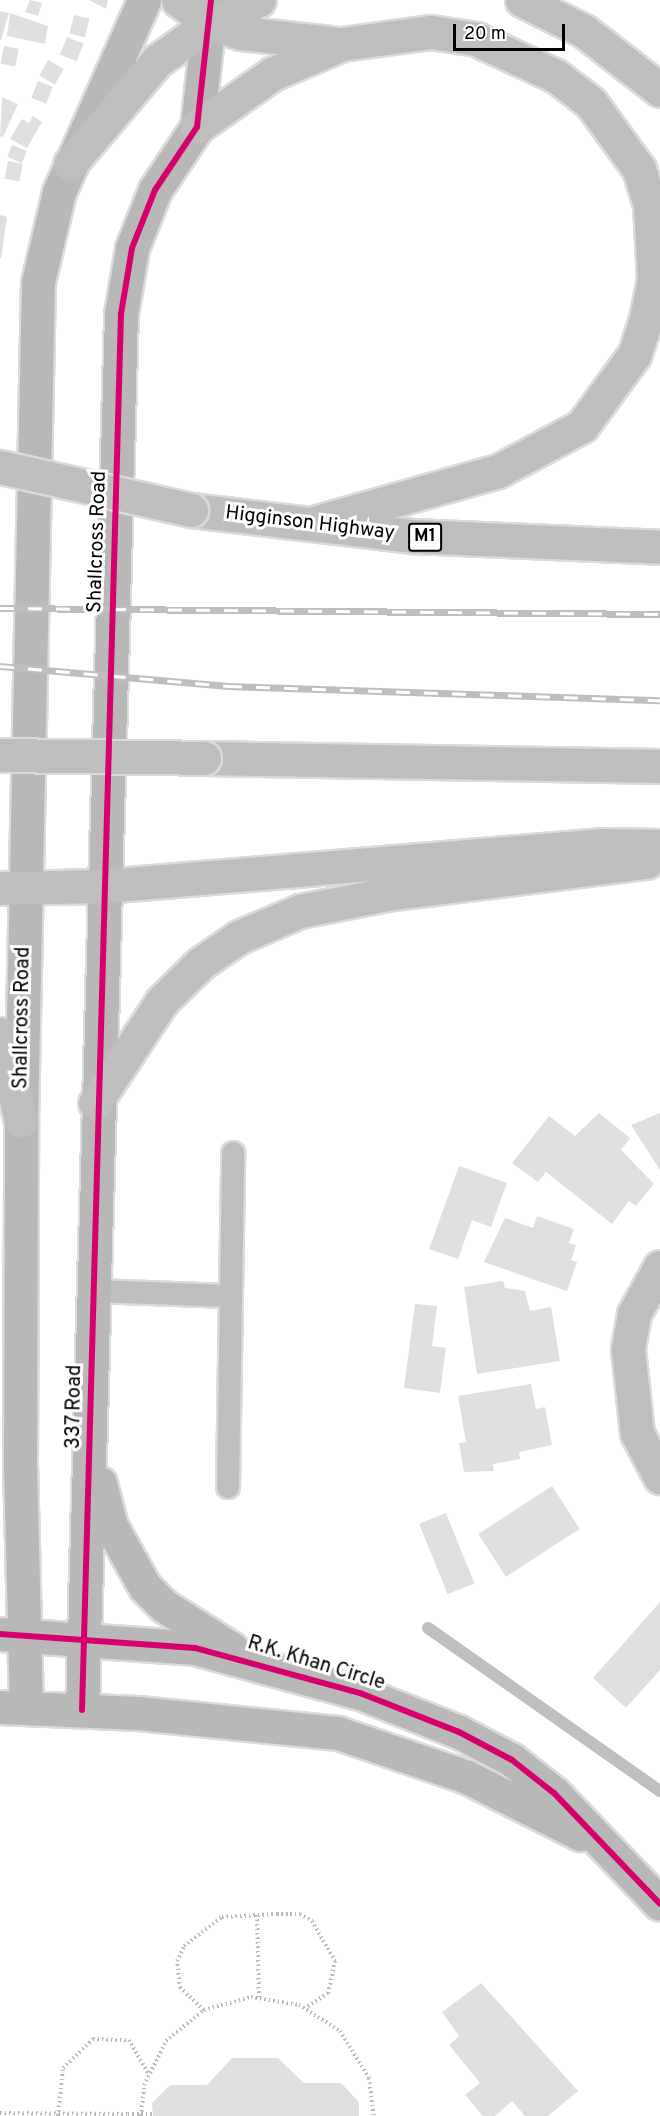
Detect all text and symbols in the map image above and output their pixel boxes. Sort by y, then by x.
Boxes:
scale bar [456,12,568,50]
text: 20 m [464,23,506,46]
street label: Shallcross Road [84,470,112,614]
street label: Higginson Highway [224,502,396,546]
road number: M1 [407,522,443,552]
street label: Shallcross Road [10,947,36,1089]
street label: 337 Road [62,1364,88,1450]
street label: R.K. Khan Circle [244,1632,388,1696]

